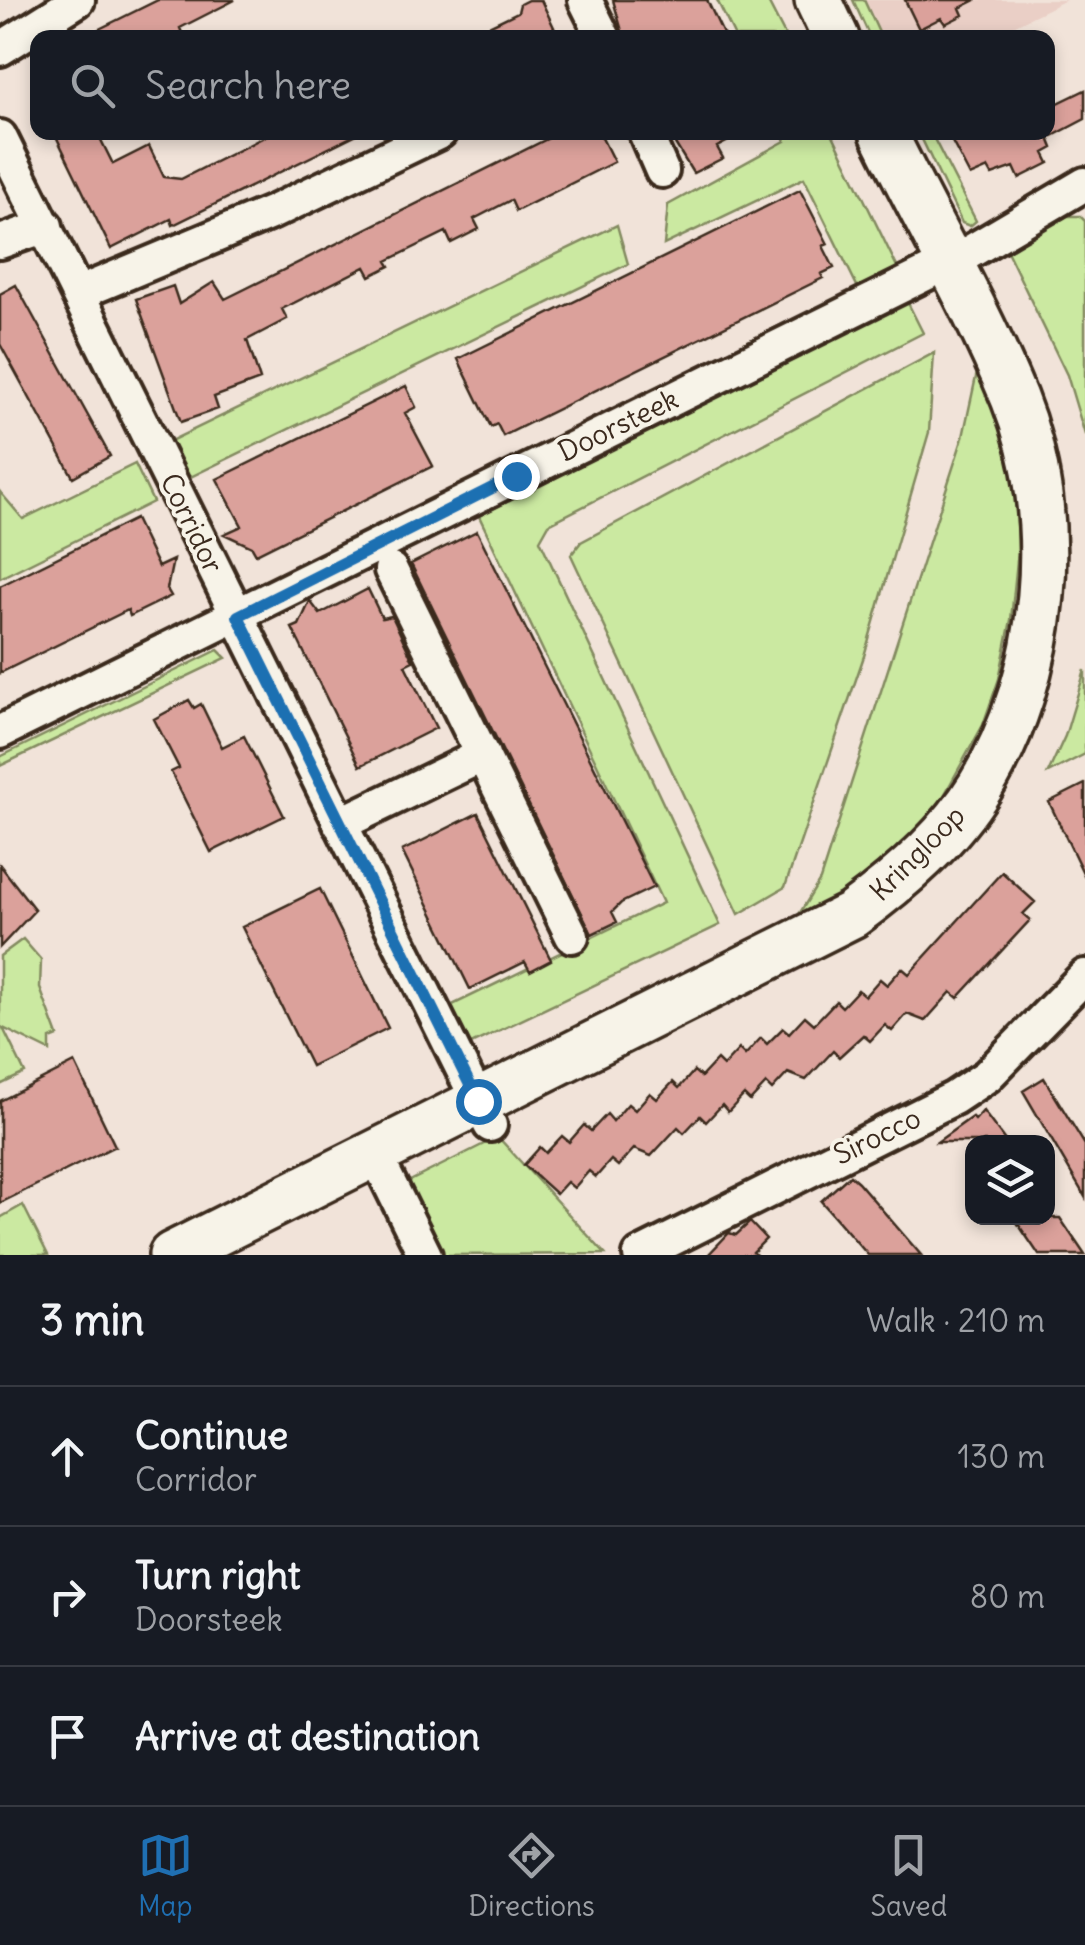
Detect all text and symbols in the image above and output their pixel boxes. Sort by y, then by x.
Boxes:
search box [30,30,1055,140]
icon: search [65,58,120,113]
text: Search here [145,62,351,109]
street label: Doorsteek [552,381,684,469]
route end [494,454,540,500]
street label: Corridor [152,467,232,579]
street label: Kringloop [862,798,972,908]
route start [456,1079,502,1125]
street label: Sirocco [828,1100,926,1172]
map controls [965,1135,1055,1225]
button: layers [965,1135,1055,1225]
text: 3 min [40,1294,144,1346]
text: Walk · 210 m [866,1300,1045,1341]
text: Continue [135,1412,288,1459]
icon: ahead [40,1429,95,1484]
text: 130 m [957,1436,1045,1477]
text: Corridor [135,1459,257,1500]
text: Turn right [135,1552,301,1599]
icon: right [40,1569,95,1624]
text: 80 m [970,1576,1045,1617]
text: Doorsteek [135,1599,283,1640]
icon: arrive [40,1709,95,1764]
text: Arrive at destination [135,1713,480,1760]
tab: Map [138,1828,193,1924]
tab: Directions [468,1828,595,1924]
tab: Saved [870,1828,947,1924]

